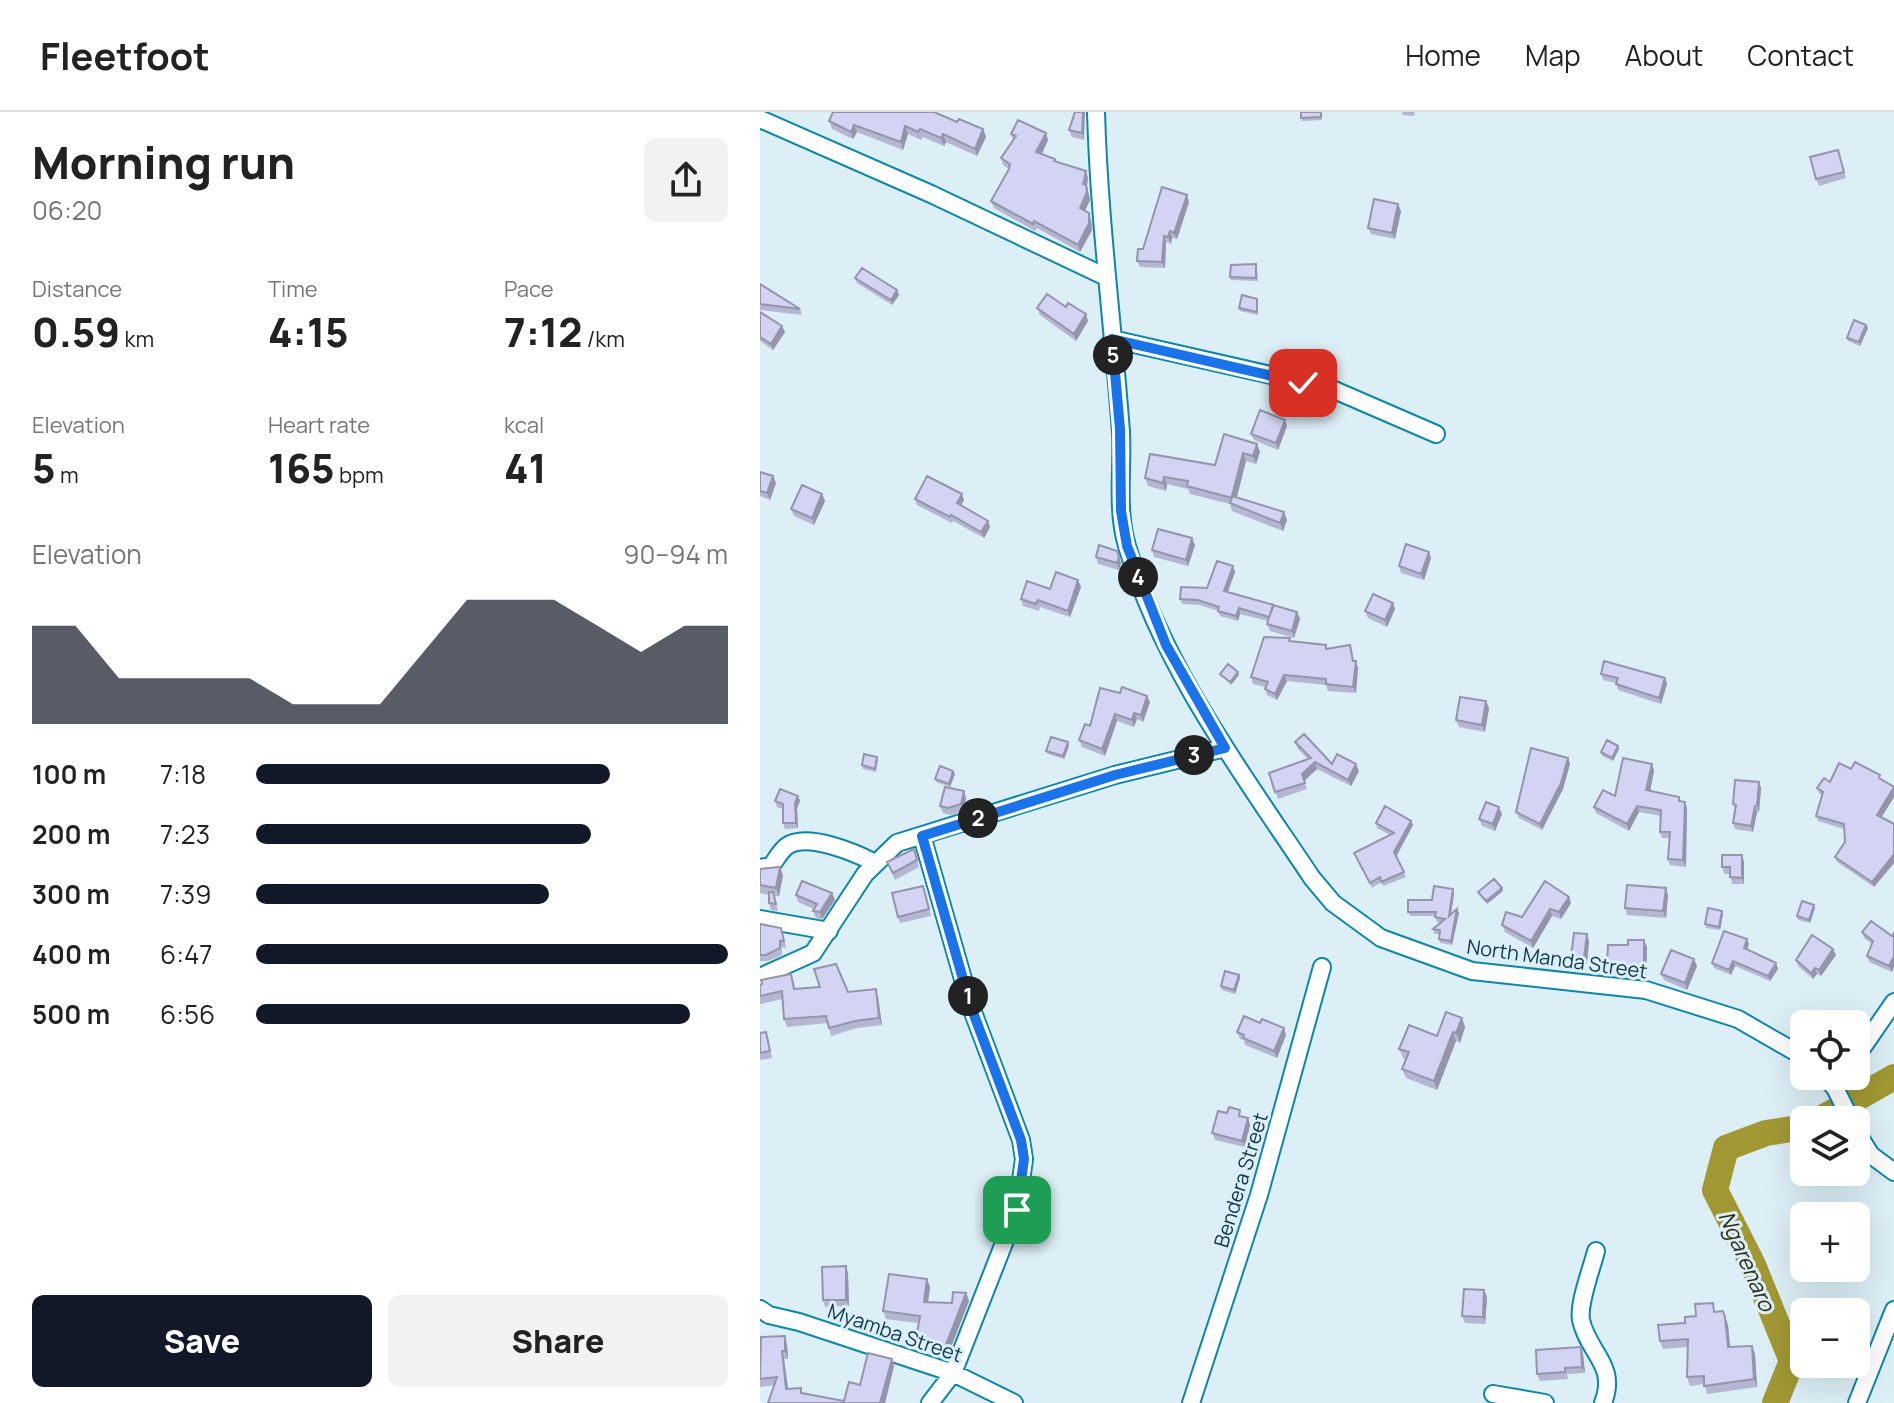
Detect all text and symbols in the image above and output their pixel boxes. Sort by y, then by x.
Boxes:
text: Fleetfoot [40,29,210,81]
text: Home [1405,36,1481,74]
text: Map [1525,36,1581,74]
text: About [1625,36,1703,74]
text: Contact [1747,36,1854,74]
text: Morning run [32,132,295,192]
button: share [644,138,728,222]
text: 06:20 [32,192,102,228]
text: Distance [32,274,122,304]
text: Time [268,274,318,304]
text: Pace [504,274,554,304]
text: 0.59 [32,304,120,359]
text: 4:15 [268,304,349,359]
text: 7:12 [504,304,582,359]
text: km [120,324,154,354]
text: /km [582,324,625,354]
pin: 5 [1093,335,1133,375]
text: 5 [1107,340,1119,370]
pin [1269,349,1337,417]
icon: check [1281,361,1325,405]
text: Elevation [32,410,125,440]
text: Heart rate [268,410,370,440]
text: kcal [504,410,544,440]
text: 5 [32,440,56,495]
text: 165 [268,440,335,495]
text: 41 [504,440,547,495]
text: m [56,460,79,490]
text: bpm [335,460,384,490]
text: Elevation [32,536,142,572]
text: 90–94 m [623,536,728,572]
pin: 4 [1118,557,1158,597]
text: 4 [1131,562,1145,592]
pin: 3 [1174,735,1214,775]
text: 3 [1188,740,1200,770]
text: 100 m [32,756,106,792]
text: 7:18 [160,756,206,792]
pin: 2 [958,798,998,838]
text: 2 [971,803,985,833]
text: 200 m [32,816,110,852]
text: 7:23 [160,816,210,852]
text: 300 m [32,876,110,912]
text: 7:39 [160,876,211,912]
street label: North Manda Street [1465,932,1649,985]
text: 400 m [32,936,111,972]
text: 6:47 [160,936,212,972]
pin: 1 [948,976,988,1016]
text: 1 [963,981,973,1011]
text: 500 m [32,996,110,1032]
text: 6:56 [160,996,215,1032]
map controls [1790,1010,1870,1378]
button: locate [1790,1010,1870,1090]
button: layers [1790,1106,1870,1186]
street label: Bendera Street [1207,1109,1274,1251]
pin [983,1176,1051,1244]
icon: arrive [995,1188,1039,1232]
button: + [1790,1202,1870,1282]
water label: Ngarenaro [1712,1206,1783,1318]
button: Save [32,1295,372,1387]
button: Share [388,1295,728,1387]
street label: Myamba Street [824,1297,966,1368]
button: − [1790,1298,1870,1378]

